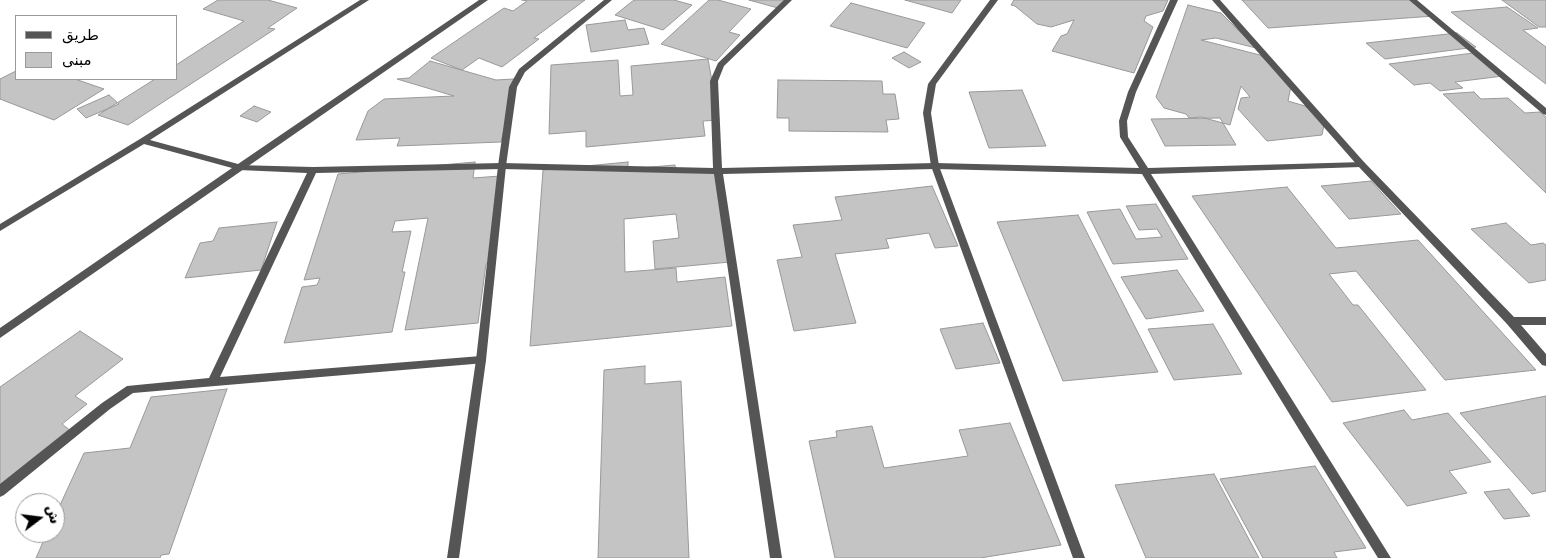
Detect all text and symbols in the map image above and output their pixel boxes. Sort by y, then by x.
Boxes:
legend [15,15,178,80]
text: طريق [62,26,99,44]
text: مبنى [62,51,92,69]
north arrow [15,493,65,543]
text: ش [43,503,64,526]

